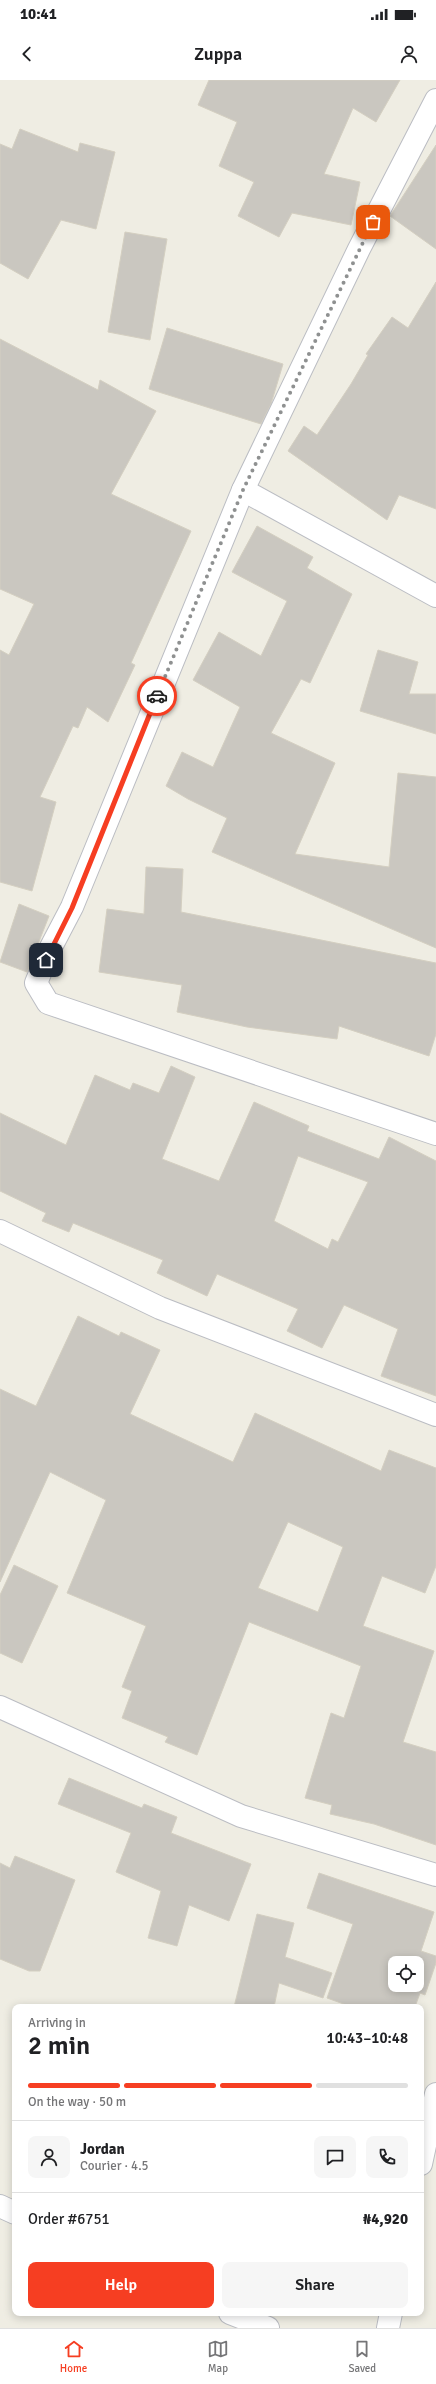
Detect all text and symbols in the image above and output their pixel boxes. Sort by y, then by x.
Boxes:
text: 10:41 [20,5,57,23]
icon: back [16,43,38,65]
text: Zuppa [194,43,242,65]
icon: person [398,43,420,65]
pin [356,205,390,239]
icon: bag [362,211,384,233]
courier [137,676,177,716]
icon: car [146,685,168,707]
pin [29,943,63,977]
icon: home [35,949,57,971]
map controls [388,1956,424,1992]
button: locate [388,1956,424,1992]
text: Arriving in [28,2015,86,2031]
text: 10:43–10:48 [327,2029,408,2047]
text: 2 min [28,2030,90,2062]
text: On the way · 50 m [28,2094,126,2110]
button: person [28,2136,70,2178]
button: chat [314,2136,356,2178]
button: phone [366,2136,408,2178]
text: Jordan [80,2140,125,2158]
text: Courier · 4.5 [80,2158,149,2174]
text: Order #6751 [28,2210,110,2228]
text: ₦4,920 [363,2210,408,2228]
button: Help [28,2262,214,2308]
button: Share [222,2262,408,2308]
tab: Home [60,2338,87,2375]
tab: Map [207,2338,229,2375]
tab: Saved [348,2338,376,2375]

